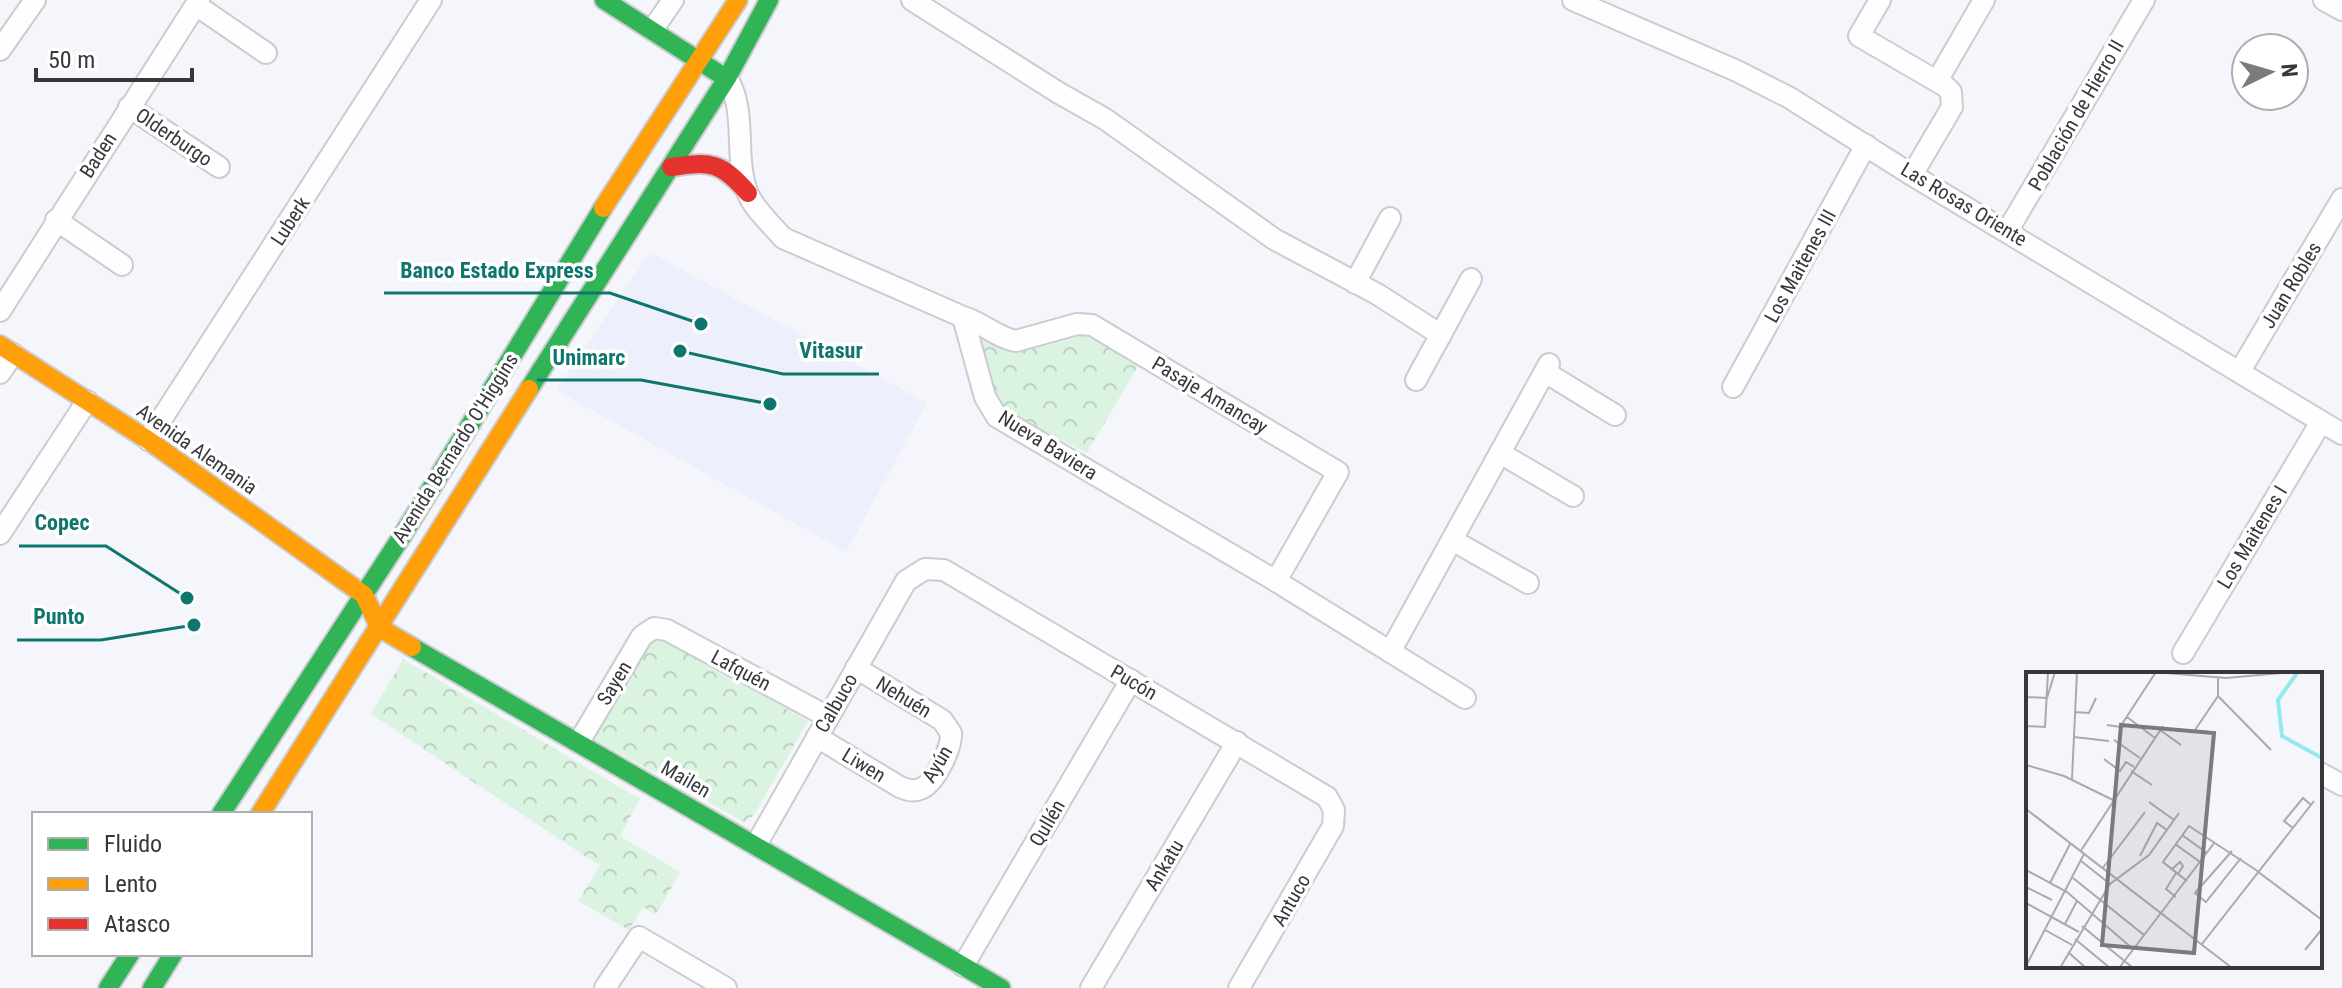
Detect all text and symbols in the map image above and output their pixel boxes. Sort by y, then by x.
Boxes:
scale bar [36,32,192,82]
north arrow [2230,32,2310,112]
street label: Población de Hierro II [2023,35,2129,195]
text: 50 m [48,46,95,74]
text: N [2276,62,2302,78]
street label: Olderburgo [131,103,217,171]
street label: Baden [74,128,122,182]
street label: Las Rosas Oriente [1897,157,2031,251]
street label: Luberk [265,192,315,250]
street label: Los Maitenes III [1759,205,1841,327]
street label: Juan Robles [2256,237,2326,333]
callout: Banco Estado Express [384,247,610,293]
text: Banco Estado Express [400,258,594,283]
callout: Vitasur [783,328,879,374]
callout: Unimarc [537,334,641,380]
text: Vitasur [799,338,863,363]
text: Unimarc [553,345,625,370]
street label: Avenida Bernardo O'Higgins [387,349,523,547]
street label: Pasaje Amancay [1148,351,1272,439]
street label: Avenida Alemania [132,399,262,499]
street label: Nueva Baviera [994,405,1102,485]
street label: Los Maitenes I [2212,481,2292,593]
callout: Copec [19,500,106,546]
text: Copec [34,510,90,535]
callout: Punto [17,594,101,640]
text: Punto [33,604,85,629]
street label: Lafquén [707,644,775,696]
street label: Sayen [592,657,636,709]
street label: Pucón [1106,659,1162,705]
street label: Calbuco [810,669,862,737]
street label: Nehuén [872,671,936,723]
inset map [2026,672,2322,968]
street label: Ayún [917,741,957,787]
street label: Liwen [838,743,890,787]
street label: Mailen [657,755,715,803]
street label: Qullén [1024,795,1070,851]
legend [32,812,312,956]
text: Fluido [104,830,162,858]
street label: Ankatu [1139,835,1189,895]
text: Lento [104,870,157,898]
street label: Antuco [1267,870,1315,930]
text: Atasco [104,910,170,938]

